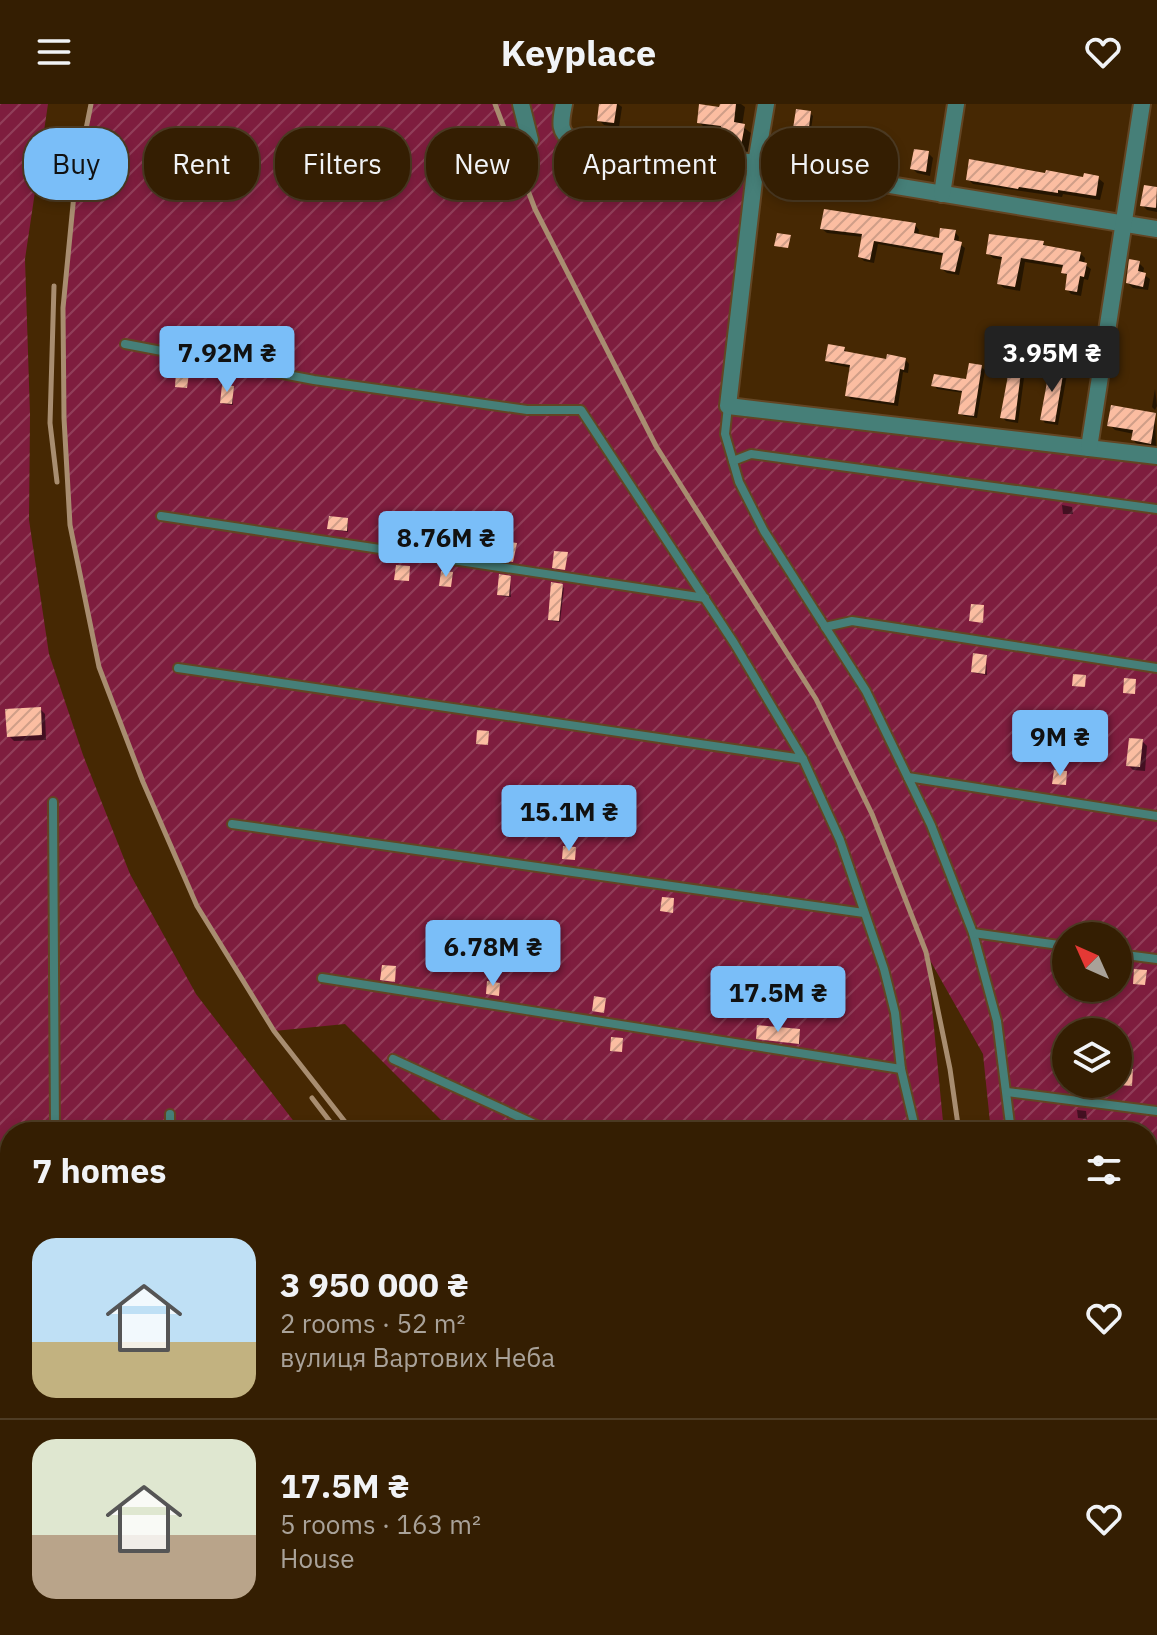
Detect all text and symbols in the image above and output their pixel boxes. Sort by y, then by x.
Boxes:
text: Keyplace [501,29,656,76]
icon: menu [32,30,76,74]
icon: heart [1081,30,1125,74]
chip: Buy [24,128,128,200]
chip: Rent [144,128,259,200]
chip: Filters [275,128,410,200]
chip: New [426,128,538,200]
chip: Apartment [554,128,745,200]
chip: House [761,128,898,200]
pin: 7.92M ₴ [153,326,301,394]
pin: 3.95M ₴ [978,326,1126,394]
text: 7.92M ₴ [177,335,277,369]
text: 3.95M ₴ [1002,335,1102,369]
pin: 8.76M ₴ [372,511,520,579]
text: 8.76M ₴ [396,520,496,554]
pin: 9M ₴ [1013,710,1107,778]
text: 9M ₴ [1030,719,1090,753]
pin: 15.1M ₴ [495,785,643,853]
text: 15.1M ₴ [519,794,619,828]
pin: 6.78M ₴ [419,920,567,988]
north arrow [1052,922,1132,1002]
map controls [1052,922,1132,1098]
text: 6.78M ₴ [443,929,543,963]
pin: 17.5M ₴ [704,966,852,1034]
text: 17.5M ₴ [728,975,828,1009]
button: layers [1052,1018,1132,1098]
text: 7 homes [32,1148,167,1192]
icon: filters [1082,1148,1126,1192]
text: 3 950 000 ₴ [280,1262,469,1306]
icon: home [96,1270,192,1366]
icon: heart [1082,1296,1126,1340]
text: 2 rooms · 52 m² [280,1306,465,1340]
text: вулиця Вартових Неба [280,1340,555,1374]
text: 17.5M ₴ [280,1463,410,1507]
icon: home [96,1471,192,1567]
icon: heart [1082,1497,1126,1541]
text: 5 rooms · 163 m² [280,1507,481,1541]
text: House [280,1541,355,1575]

